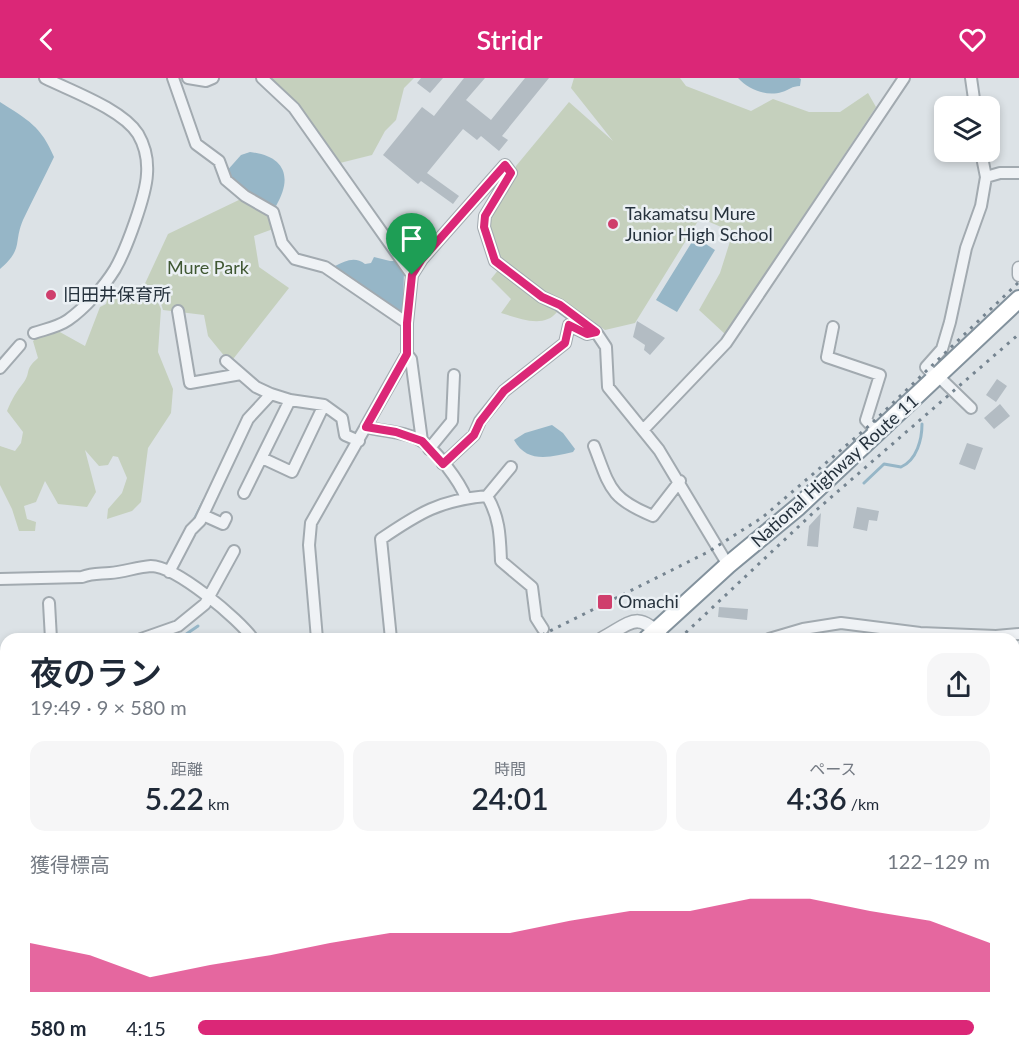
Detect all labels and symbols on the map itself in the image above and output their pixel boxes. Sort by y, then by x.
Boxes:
place label: Takamatsu Mure Junior High School [625,202,773,245]
pin [386,213,437,275]
marker: Takamatsu Mure Junior High School [606,217,620,231]
park label: Mure Park [167,256,250,278]
place label: 旧田井保育所 [63,283,171,305]
marker: 旧田井保育所 [44,288,58,302]
street label: National Highway Route 11 [746,389,922,551]
place label: Omachi [618,590,679,612]
marker: Omachi [596,593,614,611]

